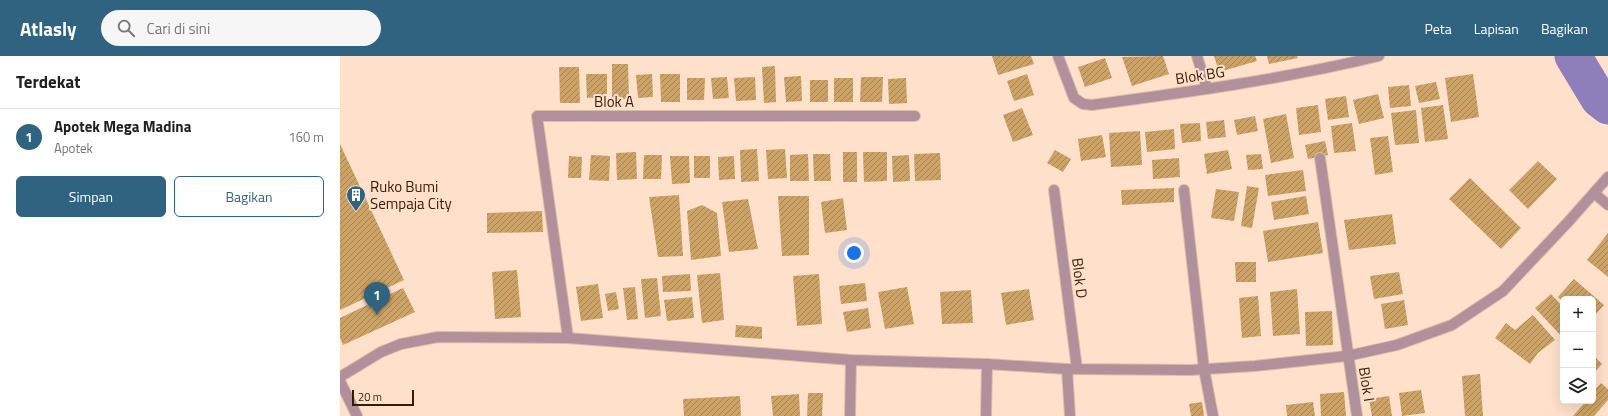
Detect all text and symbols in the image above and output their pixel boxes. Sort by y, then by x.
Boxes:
search box [101,10,381,46]
text: Atlasly [20,14,77,43]
icon: search [115,17,137,39]
text: Cari di sini [147,17,210,40]
text: Peta [1424,18,1452,39]
text: Lapisan [1474,18,1519,39]
text: Bagikan [1541,18,1588,39]
street label: Blok BG [1174,60,1226,90]
text: Terdekat [16,69,80,95]
street label: Blok A [594,90,634,113]
text: Apotek Mega Madina [54,115,191,138]
text: 1 [25,127,33,147]
text: 160 m [288,127,324,147]
text: Apotek [54,138,93,158]
place label: Ruko Bumi Sempaja City [370,175,452,215]
button: Simpan [16,176,166,217]
button: Bagikan [174,176,324,217]
building icon: Ruko Bumi Sempaja City [345,184,367,212]
your location [844,243,864,263]
street label: Blok D [1066,256,1094,300]
pin: 1 [364,282,390,315]
map controls [1560,296,1596,404]
button: + [1560,296,1596,332]
button: − [1560,332,1596,368]
street label: Blok I [1353,365,1381,403]
button: layers [1560,368,1596,404]
scale bar [352,388,414,407]
text: 20 m [358,389,382,405]

